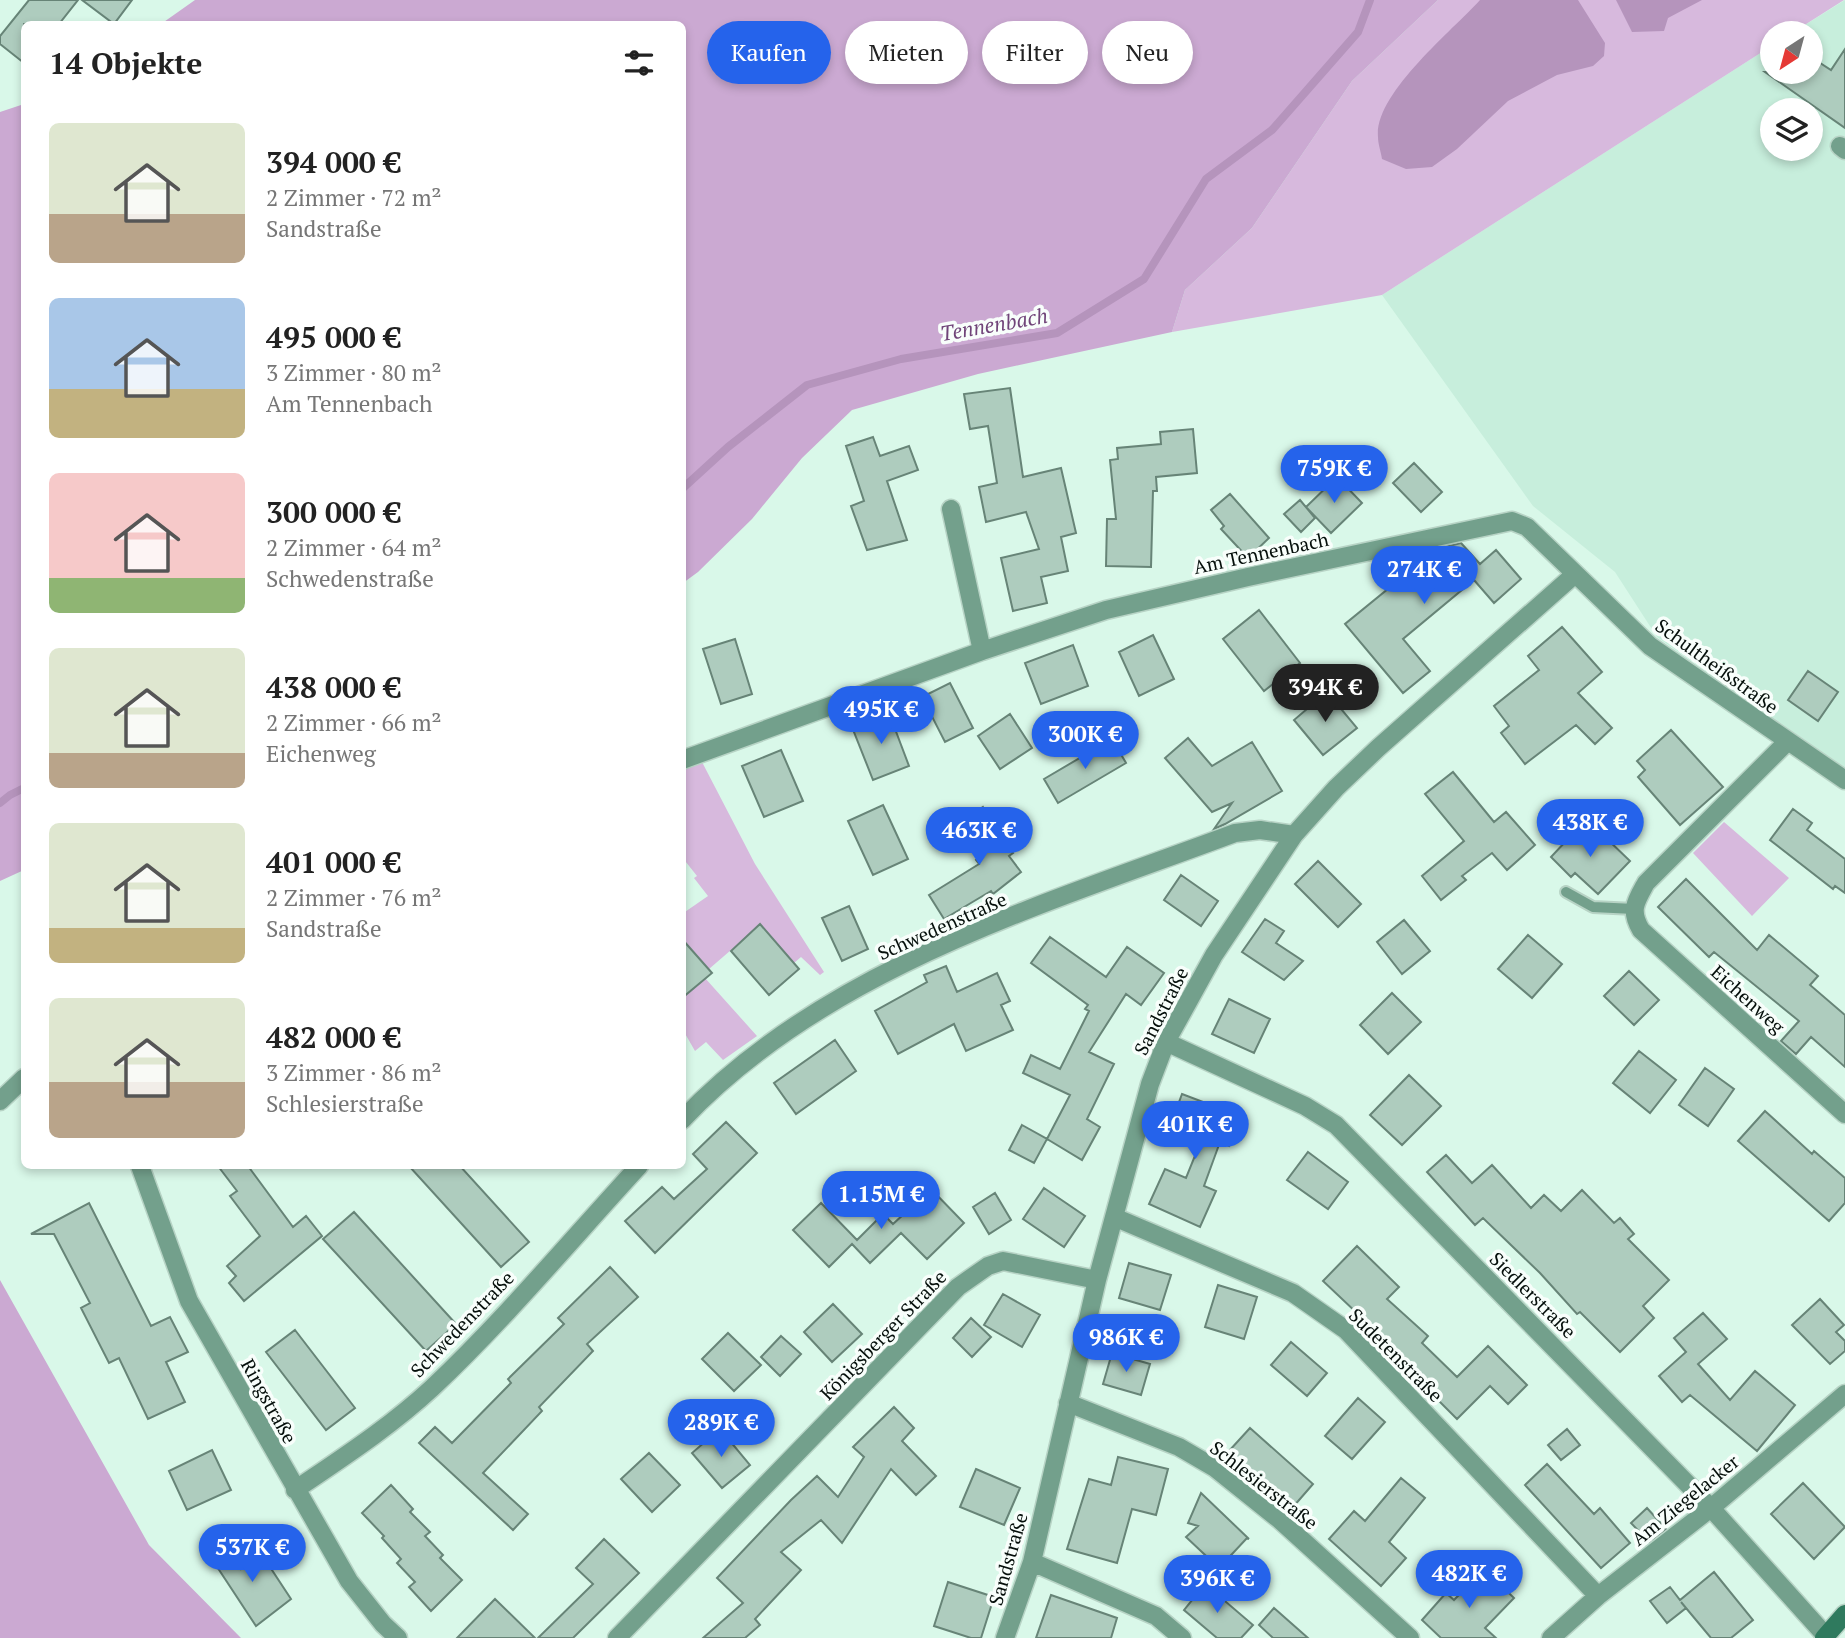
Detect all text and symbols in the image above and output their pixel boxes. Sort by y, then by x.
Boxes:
chip: Kaufen [707,21,831,84]
chip: Mieten [845,21,968,84]
chip: Filter [982,21,1088,84]
chip: Neu [1102,21,1193,84]
north arrow [1760,21,1824,84]
map controls [1760,21,1823,161]
text: 14 Objekte [49,43,202,83]
icon: filters [620,44,658,82]
button: layers [1760,98,1823,161]
text: 394 000 € [266,142,401,182]
icon: home [105,151,189,235]
text: 2 Zimmer · 72 m² [266,182,441,213]
text: Sandstraße [266,213,382,244]
water label: Tennenbach [938,301,1050,347]
text: 495 000 € [266,317,401,357]
icon: home [105,326,189,410]
text: 3 Zimmer · 80 m² [266,357,441,388]
text: Am Tennenbach [266,388,432,419]
pin: 759K € [1277,446,1391,505]
text: 759K € [1297,452,1371,483]
text: 300 000 € [266,492,401,532]
icon: home [105,501,189,585]
street label: Am Tennenbach [1191,526,1331,579]
text: 2 Zimmer · 64 m² [266,532,441,563]
pin: 274K € [1367,546,1481,606]
text: 274K € [1387,553,1461,584]
text: Schwedenstraße [266,563,434,594]
street label: Schultheißstraße [1651,612,1784,719]
pin: 394K € [1268,664,1382,724]
text: 438 000 € [266,667,401,707]
text: 394K € [1288,671,1362,702]
icon: home [105,676,189,760]
pin: 495K € [824,686,938,746]
text: 495K € [844,693,918,724]
text: 2 Zimmer · 66 m² [266,707,441,738]
pin: 300K € [1028,712,1142,771]
text: 300K € [1048,718,1122,749]
text: Eichenweg [266,738,376,769]
pin: 438K € [1533,800,1647,859]
text: 438K € [1553,806,1627,837]
pin: 463K € [922,808,1036,867]
text: 463K € [942,814,1016,845]
text: 401 000 € [266,842,401,882]
icon: home [105,851,189,935]
text: 2 Zimmer · 76 m² [266,882,441,913]
street label: Schwedenstraße [873,886,1010,965]
text: Sandstraße [266,913,382,944]
street label: Eichenweg [1706,959,1791,1039]
street label: Sandstraße [1128,963,1193,1059]
text: 482 000 € [266,1017,401,1057]
icon: home [105,1026,189,1110]
text: 3 Zimmer · 86 m² [266,1057,441,1088]
text: Schlesierstraße [266,1088,424,1119]
pin: 401K € [1138,1102,1252,1161]
text: 401K € [1158,1108,1232,1139]
pin: 1.15M € [816,1172,946,1231]
text: 1.15M € [838,1178,924,1209]
street label: Siedlerstraße [1485,1246,1582,1343]
street label: Königsberger Straße [814,1264,951,1405]
street label: Schwedenstraße [405,1265,519,1382]
street label: Sudetenstraße [1344,1302,1449,1407]
pin: 986K € [1069,1314,1183,1374]
text: 986K € [1089,1321,1163,1352]
street label: Ringstraße [236,1354,303,1447]
pin: 289K € [664,1400,778,1459]
text: 289K € [684,1406,758,1437]
street label: Schlesierstraße [1205,1435,1323,1535]
street label: Am Ziegelacker [1626,1448,1744,1551]
street label: Sandstraße [982,1510,1033,1608]
pin: 537K € [195,1524,309,1584]
text: 537K € [215,1531,289,1562]
pin: 482K € [1412,1550,1526,1610]
pin: 396K € [1160,1556,1274,1615]
text: 482K € [1432,1557,1506,1588]
text: 396K € [1180,1562,1254,1593]

